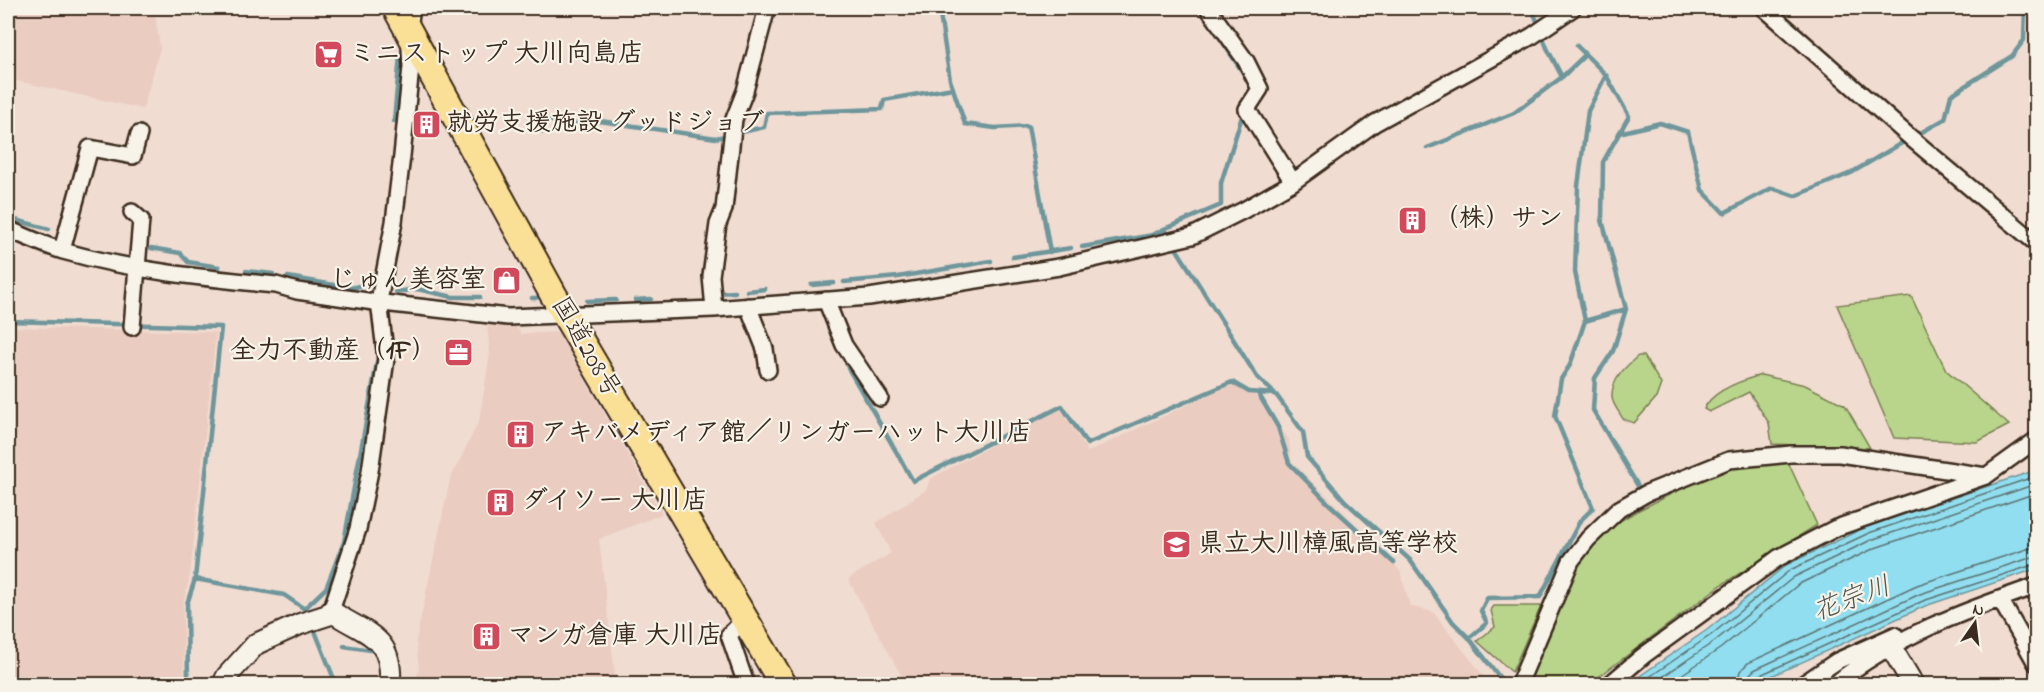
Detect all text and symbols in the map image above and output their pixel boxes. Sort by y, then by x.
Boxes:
place label: ミニストップ 大川向島店 [349,36,644,74]
supermarket icon: ミニストップ 大川向島店 [312,39,344,71]
place label: 就労支援施設 グッドジョブ [447,105,764,143]
building icon: 就労支援施設 グッドジョブ [410,108,442,140]
place label: （株）サン [1433,201,1563,239]
building icon: （株）サン [1396,204,1428,236]
place label: じゅん美容室 [330,262,486,300]
shop icon: じゅん美容室 [491,265,523,297]
street label: 国道208号 [541,290,629,406]
place label: 全力不動産（1F） [230,333,437,371]
office icon: 全力不動産（1F） [442,336,474,368]
place label: アキバメディア館／リンガーハット大川店 [541,415,1032,453]
building icon: アキバメディア館／リンガーハット大川店 [504,418,536,450]
place label: ダイソー 大川店 [522,483,708,521]
building icon: ダイソー 大川店 [485,486,517,518]
place label: 県立大川樟風高等学校 [1198,526,1458,564]
school or university icon: 県立大川樟風高等学校 [1161,529,1193,561]
water label: 花宗川 [1807,568,1897,632]
north arrow [1945,593,2005,653]
text: N [1970,597,1986,623]
place label: マンガ倉庫 大川店 [508,618,723,656]
building icon: マンガ倉庫 大川店 [471,621,503,653]

